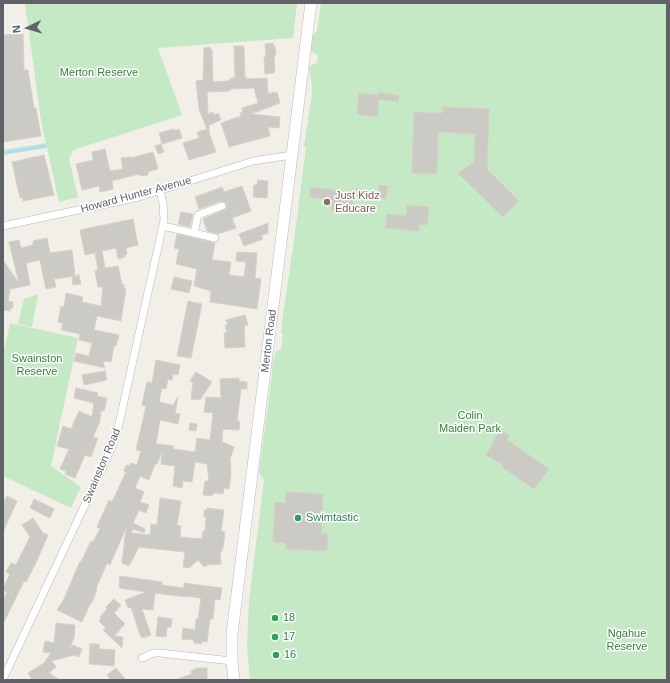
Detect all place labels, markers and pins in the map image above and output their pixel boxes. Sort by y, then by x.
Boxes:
place label: Just Kidz Educare [335,189,380,215]
marker: Just Kidz Educare [322,197,332,207]
place label: Swimtastic [306,511,359,525]
marker: Swimtastic [293,513,303,523]
place label: 18 [283,611,295,625]
marker: 18 [270,613,280,623]
place label: 17 [283,630,295,644]
marker: 17 [270,632,280,642]
place label: 16 [284,648,296,662]
marker: 16 [271,650,281,660]

